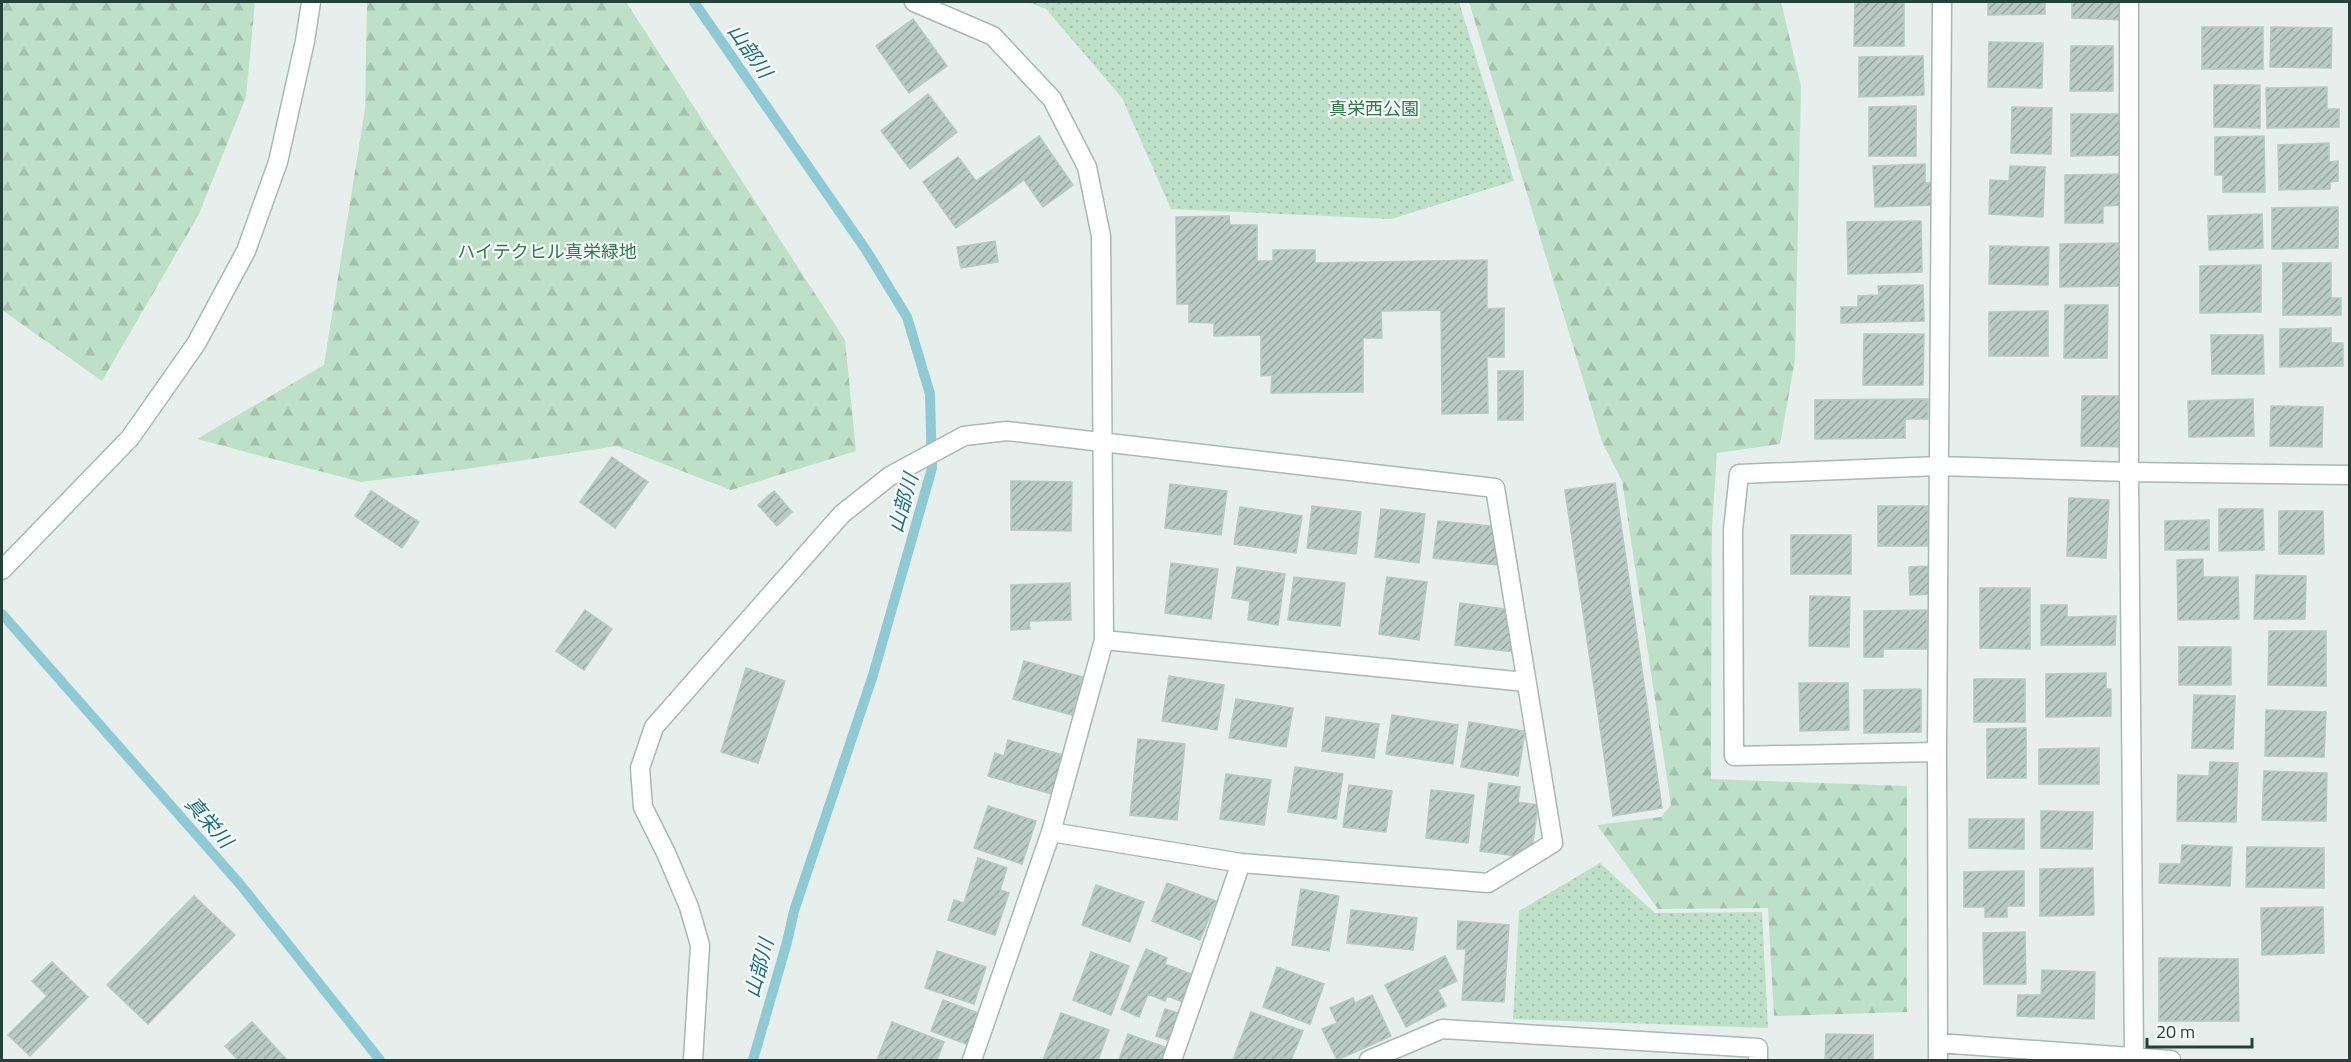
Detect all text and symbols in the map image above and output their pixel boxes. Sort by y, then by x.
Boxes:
water label: 山部川 [721,17,781,86]
park label: 真栄西公園 [1329,95,1419,122]
park label: ハイテクヒル真栄緑地 [457,238,637,265]
water label: 山部川 [879,468,926,536]
water label: 真栄川 [178,789,242,856]
water label: 山部川 [736,933,782,1001]
scale bar [2147,1011,2252,1049]
text: 20 m [2156,1018,2195,1045]

